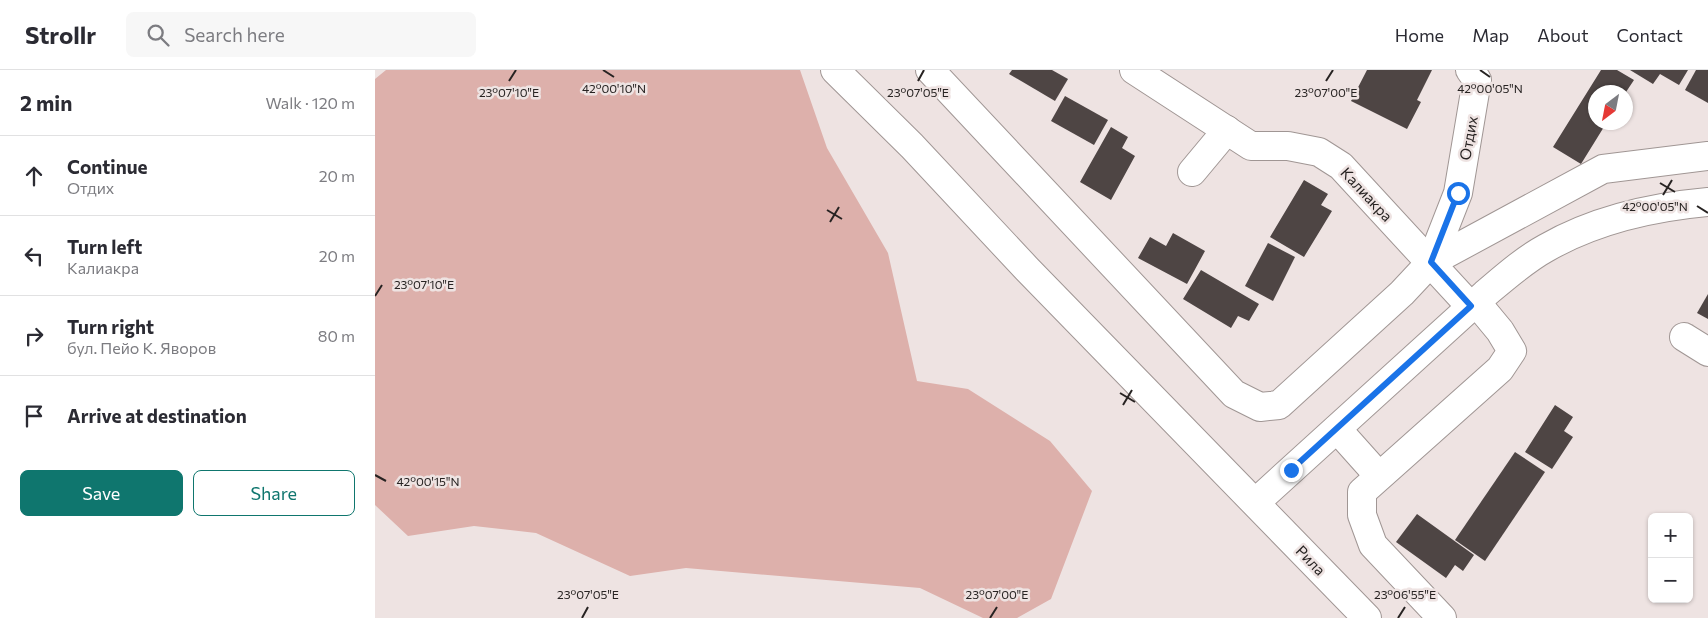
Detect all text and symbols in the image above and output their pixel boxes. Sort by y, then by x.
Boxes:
search box [126,12,476,57]
text: Strollr [25,20,96,49]
icon: search [144,21,172,49]
text: Search here [184,23,285,46]
text: Home [1395,24,1444,46]
text: Map [1472,24,1509,46]
text: About [1537,24,1589,46]
text: Contact [1617,24,1683,46]
text: 42°00'10"N [582,81,646,95]
text: 42°00'05"N [1457,81,1523,95]
text: 23°07'10"E [479,85,539,99]
text: 23°07'05"E [887,85,949,99]
text: 23°07'00"E [1295,85,1357,99]
north arrow [1588,85,1633,130]
text: 2 min [20,90,72,115]
text: Walk · 120 m [265,93,355,112]
street label: Отдих [1455,115,1481,161]
text: Continue [67,155,147,178]
icon: ahead [20,162,48,190]
street label: Калиакра [1337,163,1397,225]
text: 20 m [319,166,355,185]
text: Отдих [67,178,114,197]
route start [1447,182,1470,205]
text: 42°00'05"N [1622,199,1688,213]
text: Turn left [67,235,142,258]
icon: left [20,242,48,270]
text: 20 m [319,246,355,265]
text: Калиакра [67,258,139,277]
text: 23°07'10"E [394,277,454,291]
text: Turn right [67,315,154,338]
icon: right [20,322,48,350]
text: 80 m [318,326,355,345]
text: бул. Пейо К. Яворов [67,338,216,357]
icon: arrive [20,402,48,430]
text: Arrive at destination [67,404,247,427]
route end [1280,459,1303,482]
button: Save [20,470,183,516]
button: Share [193,470,355,516]
text: 42°00'15"N [396,474,460,488]
map controls [1648,513,1693,603]
button: + [1648,513,1693,558]
street label: Рила [1293,541,1329,579]
button: − [1648,558,1693,603]
text: 23°07'05"E [557,587,619,601]
text: 23°07'00"E [966,587,1028,601]
text: 23°06'55"E [1374,587,1436,601]

